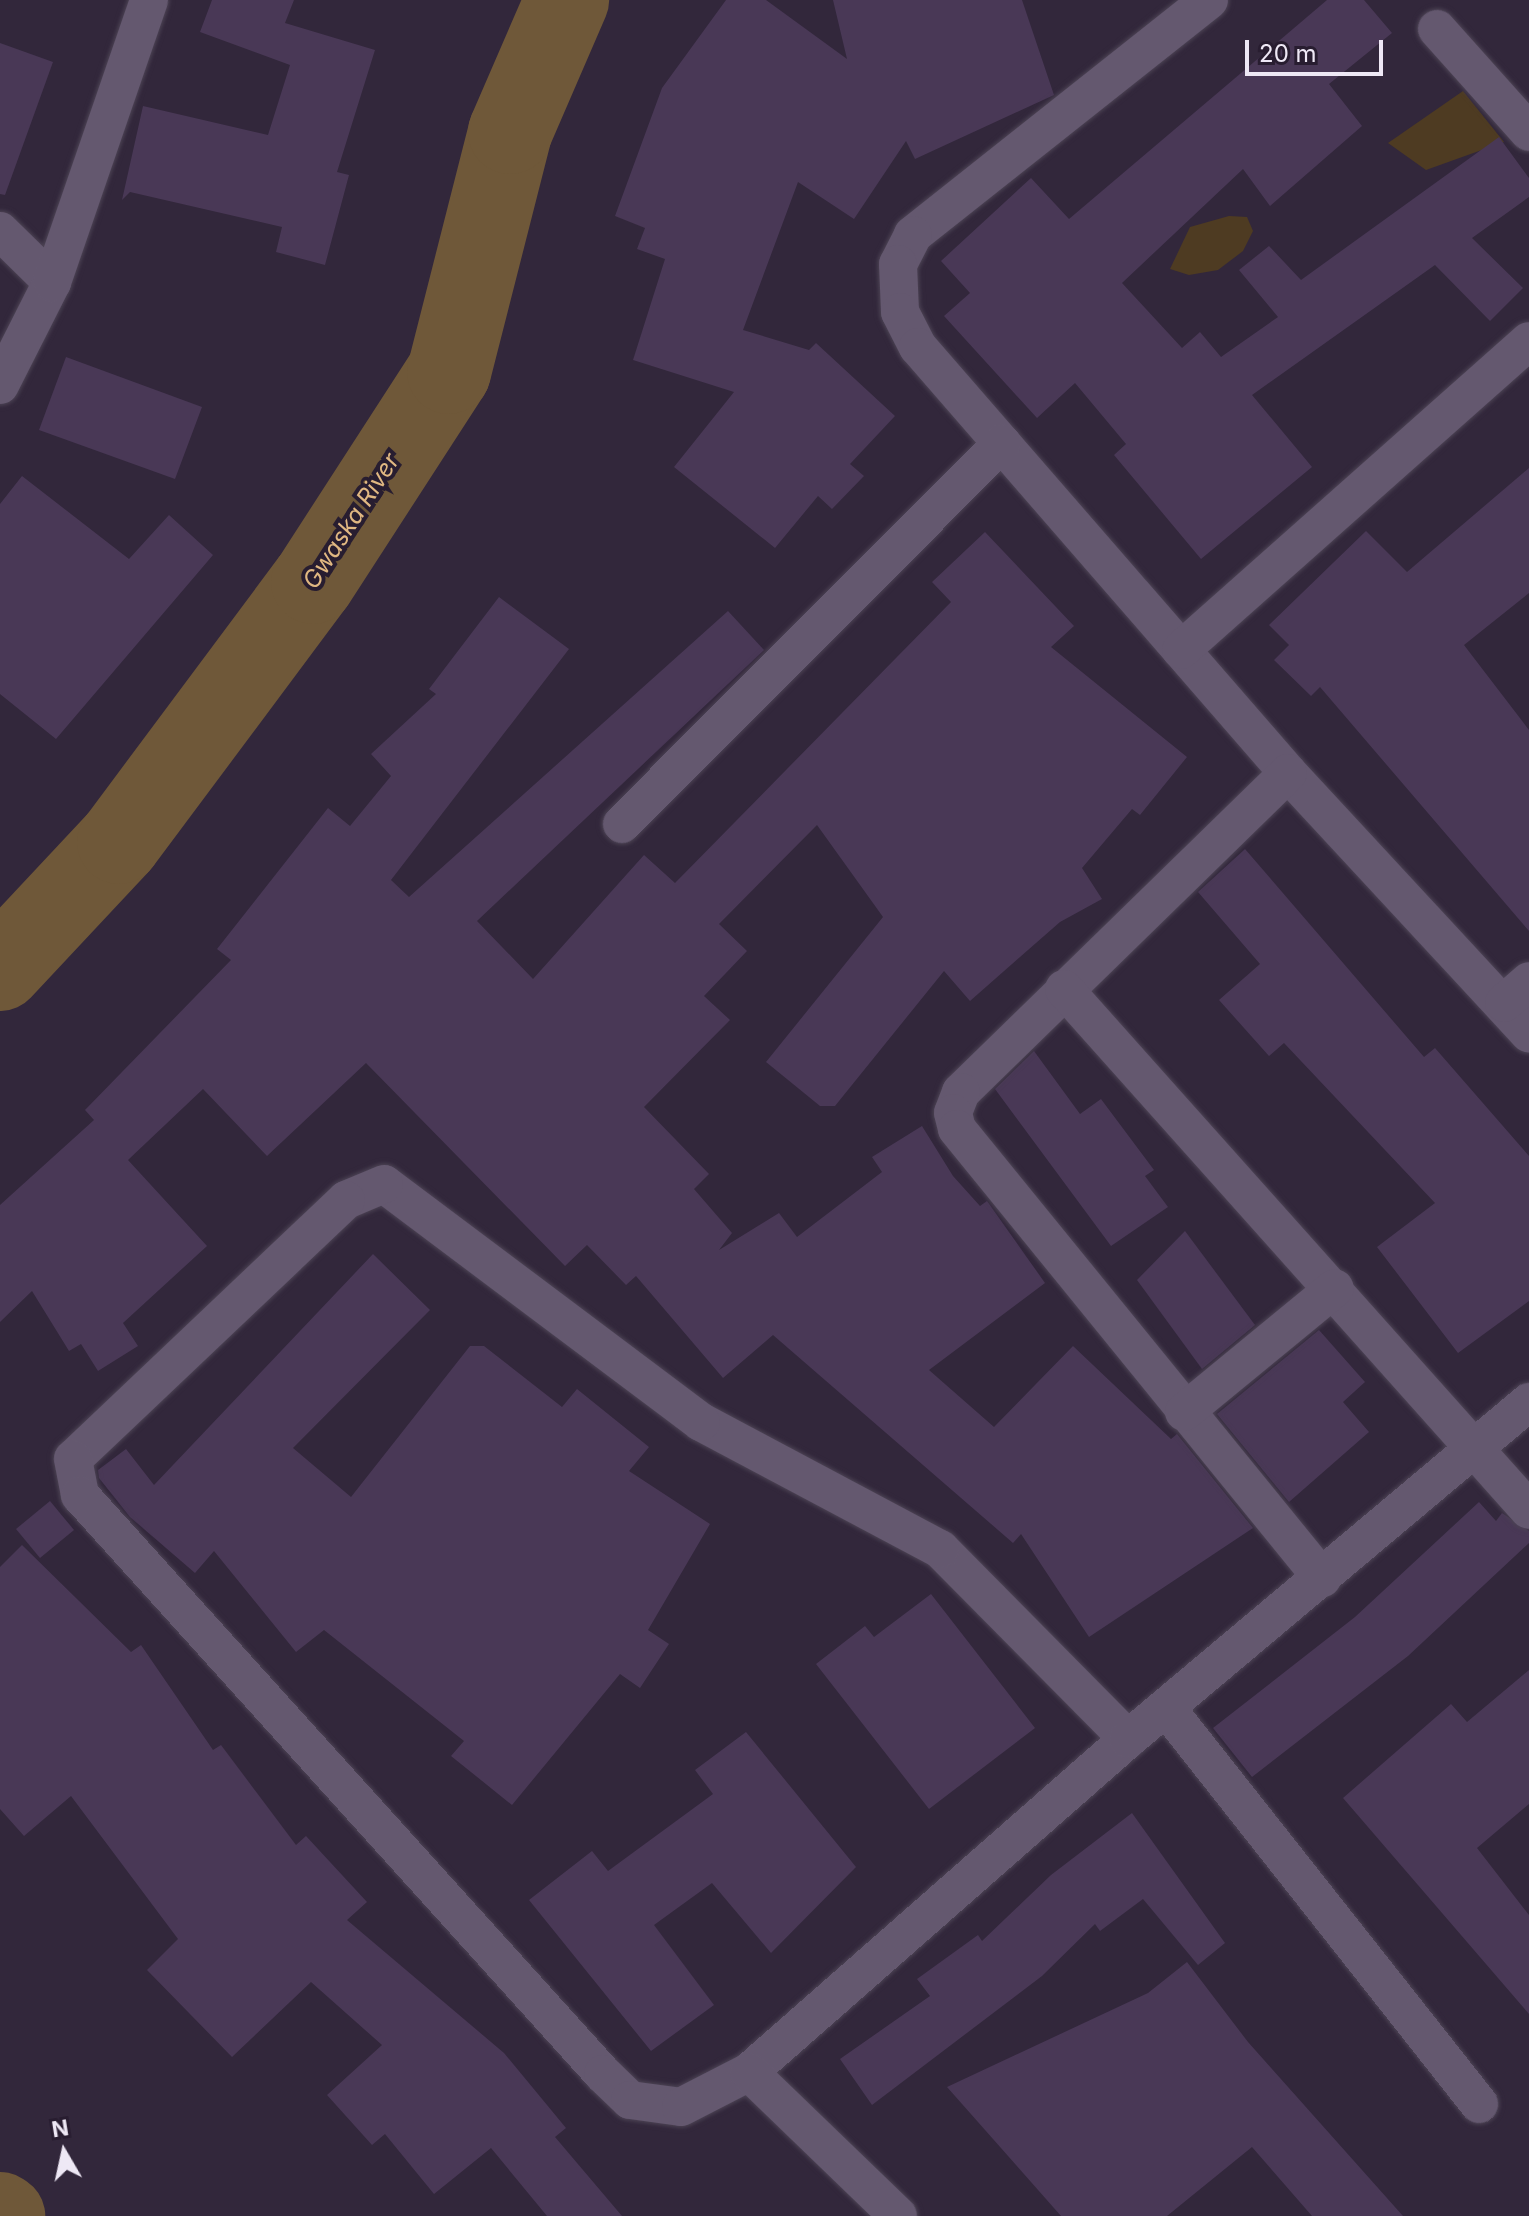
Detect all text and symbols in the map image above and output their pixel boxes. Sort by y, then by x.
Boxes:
scale bar [1249,24,1387,74]
text: 20 m [1259,39,1317,68]
water label: Gwaska River [297,448,405,594]
north arrow [24,2112,104,2192]
text: N [50,2114,71,2142]

